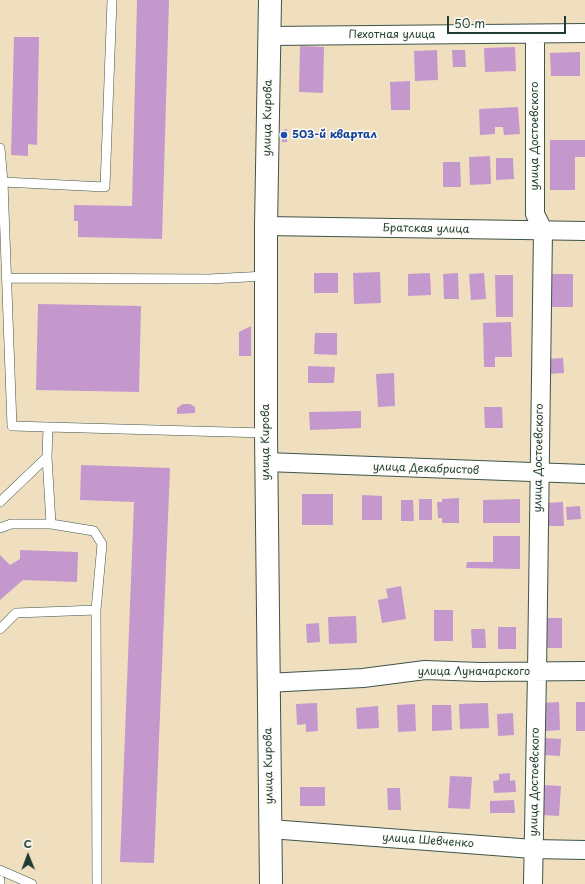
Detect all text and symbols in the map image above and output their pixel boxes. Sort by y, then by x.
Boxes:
scale bar [449,8,568,34]
text: 50 m [454,14,485,32]
street label: Пехотная улица [348,28,436,42]
street label: улица Кирова [261,80,275,156]
street label: улица Достоевского [528,81,542,191]
place label: 503-й квартал [292,128,377,142]
marker: 503-й квартал [279,130,289,140]
street label: Братская улица [382,222,470,236]
street label: улица Достоевского [531,403,547,513]
street label: улица Кирова [259,404,273,480]
street label: улица Декабристов [373,461,479,477]
street label: улица Луначарского [418,665,530,679]
street label: улица Достоевского [527,727,543,837]
street label: улица Кирова [262,728,276,804]
street label: улица Шевченко [382,831,474,851]
text: С [23,835,32,852]
north arrow [8,836,48,876]

